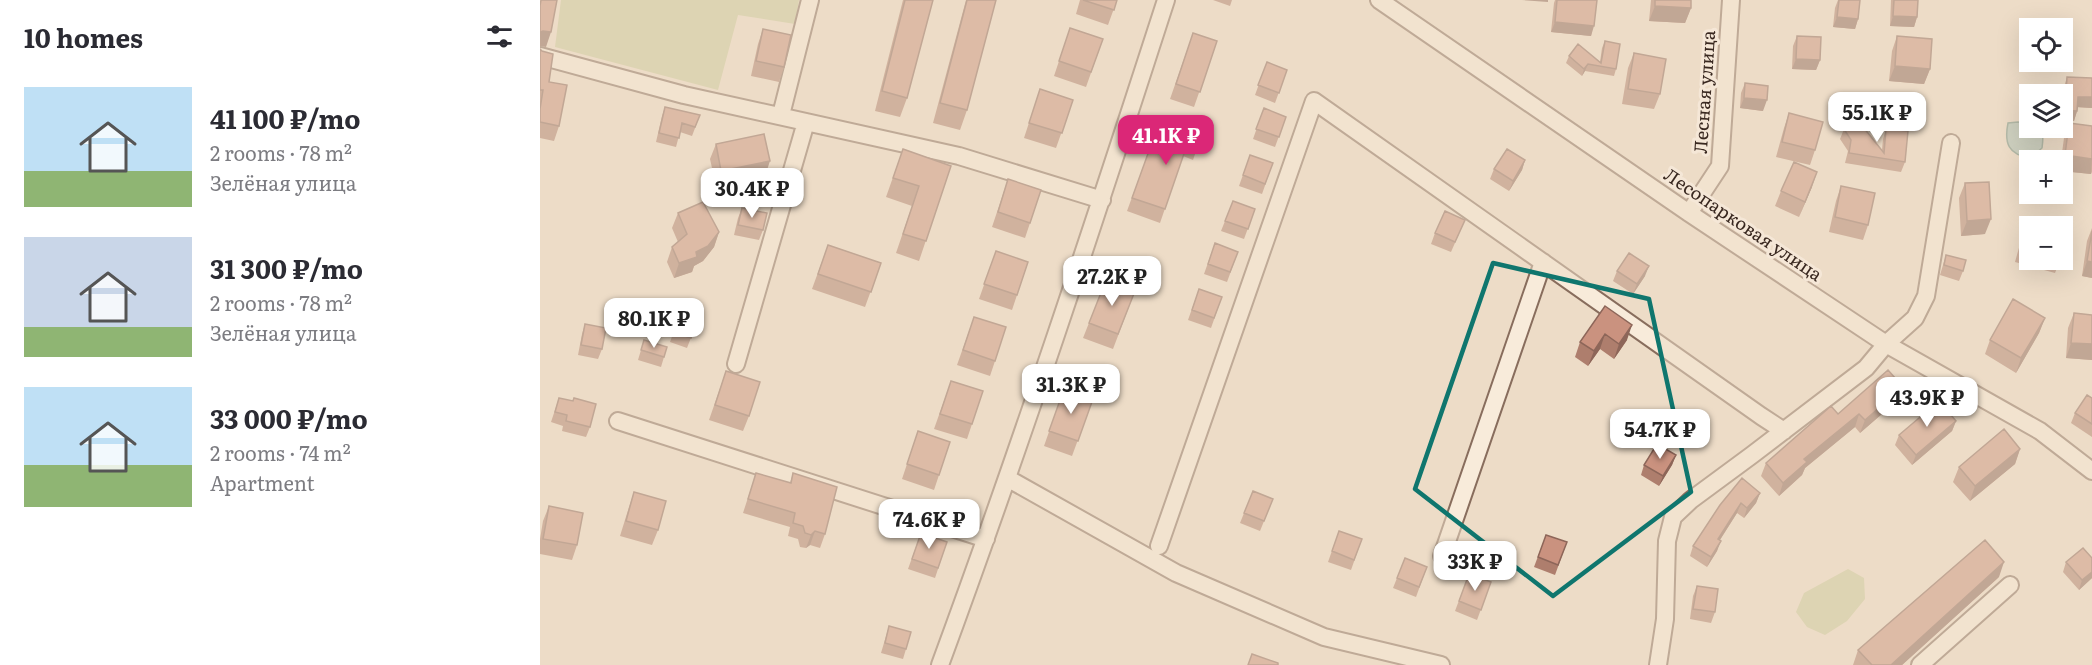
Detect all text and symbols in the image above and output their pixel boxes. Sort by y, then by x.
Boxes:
text: 10 homes [24,17,143,56]
map controls [2019,18,2073,270]
button: locate [2019,18,2073,72]
icon: filters [483,20,516,53]
street label: Лесная улица [1686,29,1721,154]
button: layers [2019,84,2073,138]
pin: 55.1K ₽ [1822,92,1932,143]
text: 55.1K ₽ [1842,96,1912,126]
text: 41 100 ₽/mo [210,98,360,137]
icon: home [72,111,144,183]
pin: 41.1K ₽ [1111,115,1221,166]
text: 41.1K ₽ [1132,119,1200,149]
text: 2 rooms · 78 m² [210,137,352,167]
button: + [2019,150,2073,204]
street label: Лесопарковая улица [1659,161,1829,287]
text: Зелёная улица [210,167,356,197]
pin: 30.4K ₽ [697,168,807,219]
text: 30.4K ₽ [715,172,789,202]
button: − [2019,216,2073,270]
text: 31 300 ₽/mo [210,248,363,287]
pin: 27.2K ₽ [1057,256,1167,307]
text: 27.2K ₽ [1077,260,1147,290]
icon: home [72,261,144,333]
text: 2 rooms · 78 m² [210,287,352,317]
pin: 80.1K ₽ [599,298,709,349]
text: 80.1K ₽ [618,302,690,332]
text: Зелёная улица [210,317,356,347]
pin: 31.3K ₽ [1016,364,1126,415]
text: 31.3K ₽ [1036,368,1106,398]
pin: 43.9K ₽ [1872,377,1982,428]
text: 43.9K ₽ [1890,381,1964,411]
text: 33 000 ₽/mo [210,398,368,437]
pin: 54.7K ₽ [1605,409,1715,460]
icon: home [72,411,144,483]
text: 54.7K ₽ [1624,413,1696,443]
text: 2 rooms · 74 m² [210,437,351,467]
text: Apartment [210,467,315,497]
pin: 74.6K ₽ [874,499,984,550]
text: 74.6K ₽ [893,503,965,533]
pin: 33K ₽ [1433,541,1517,592]
text: 33K ₽ [1448,545,1502,575]

